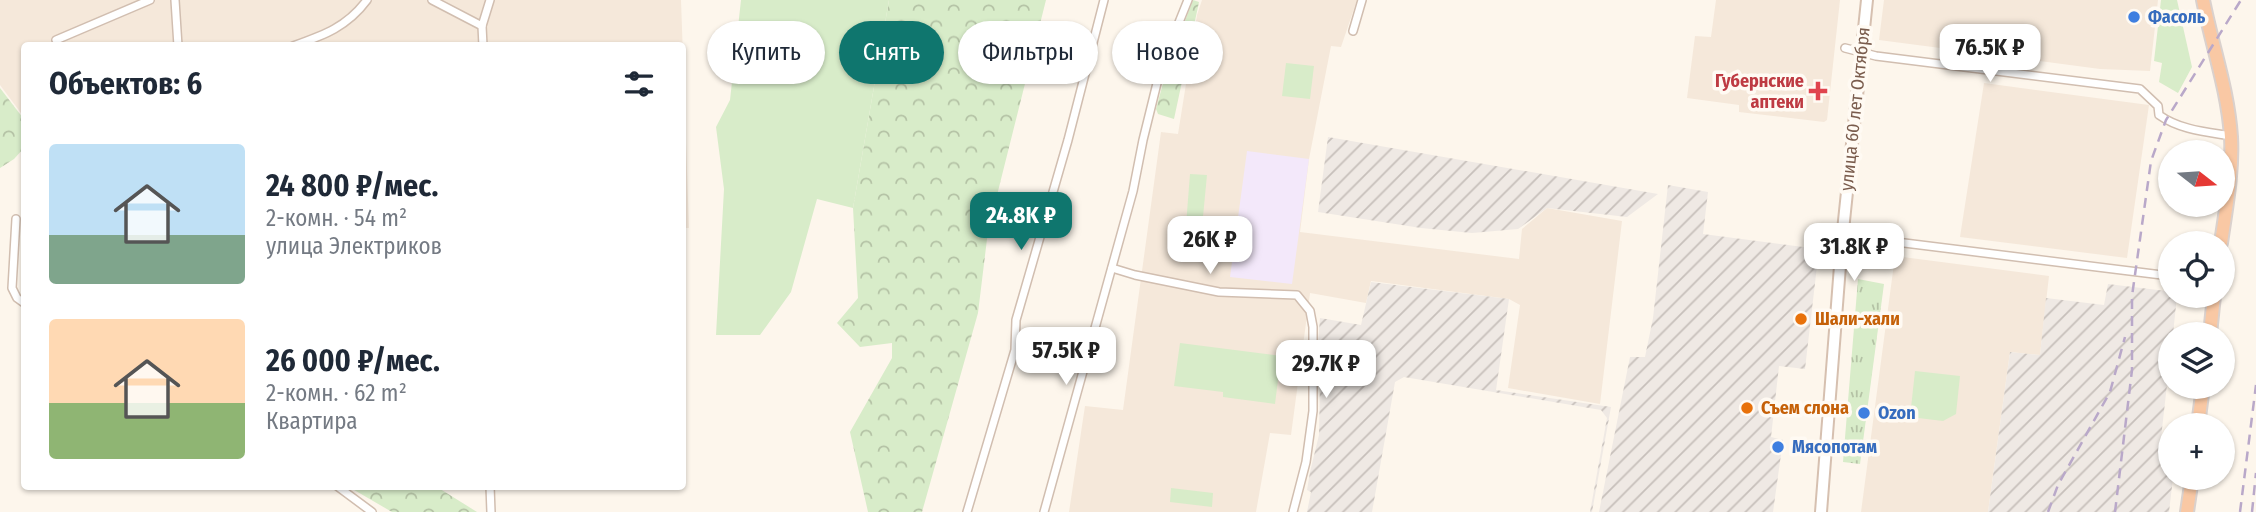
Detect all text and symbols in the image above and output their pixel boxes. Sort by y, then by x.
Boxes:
place label: Фасоль [2148,6,2206,28]
marker: Фасоль [2126,9,2142,25]
chip: Купить [707,21,825,84]
chip: Снять [839,21,944,84]
chip: Фильтры [958,21,1098,84]
chip: Новое [1112,21,1223,84]
pin: 76.5K ₽ [1925,24,2055,84]
street label: улица 60 лет Октября [1835,26,1875,192]
text: 76.5K ₽ [1956,33,2024,61]
icon: filters [620,65,658,103]
text: Объектов: 6 [49,66,202,102]
place label: Губернские аптеки [1715,70,1804,113]
marker: Губернские аптеки [1810,83,1826,99]
north arrow [2158,140,2235,217]
map controls [2158,140,2235,490]
text: 24 800 ₽/мес. [266,168,438,204]
icon: home [105,172,189,256]
pin: 24.8K ₽ [956,192,1086,252]
text: 24.8K ₽ [986,201,1056,229]
text: 2-комн. · 54 m² [266,204,407,232]
pin: 26K ₽ [1161,216,1259,276]
pin: 31.8K ₽ [1789,224,1919,283]
text: 26K ₽ [1183,225,1237,253]
button: locate [2158,231,2235,308]
text: улица Электриков [266,232,442,260]
text: 31.8K ₽ [1820,232,1888,260]
place label: Шали-хали [1815,308,1900,330]
marker: Шали-хали [1793,311,1809,327]
button: layers [2158,322,2235,399]
pin: 57.5K ₽ [1001,328,1131,387]
text: 57.5K ₽ [1032,336,1100,364]
pin: 29.7K ₽ [1261,340,1391,400]
text: 26 000 ₽/мес. [266,343,440,379]
icon: home [105,347,189,431]
text: 29.7K ₽ [1292,349,1360,377]
text: 2-комн. · 62 m² [266,379,407,407]
place label: Съем слона [1761,397,1849,419]
marker: Съем слона [1739,400,1755,416]
place label: Ozon [1878,402,1916,424]
marker: Ozon [1856,405,1872,421]
text: Квартира [266,407,358,435]
button: + [2158,413,2235,490]
place label: Мясопотам [1792,436,1877,458]
marker: Мясопотам [1770,439,1786,455]

